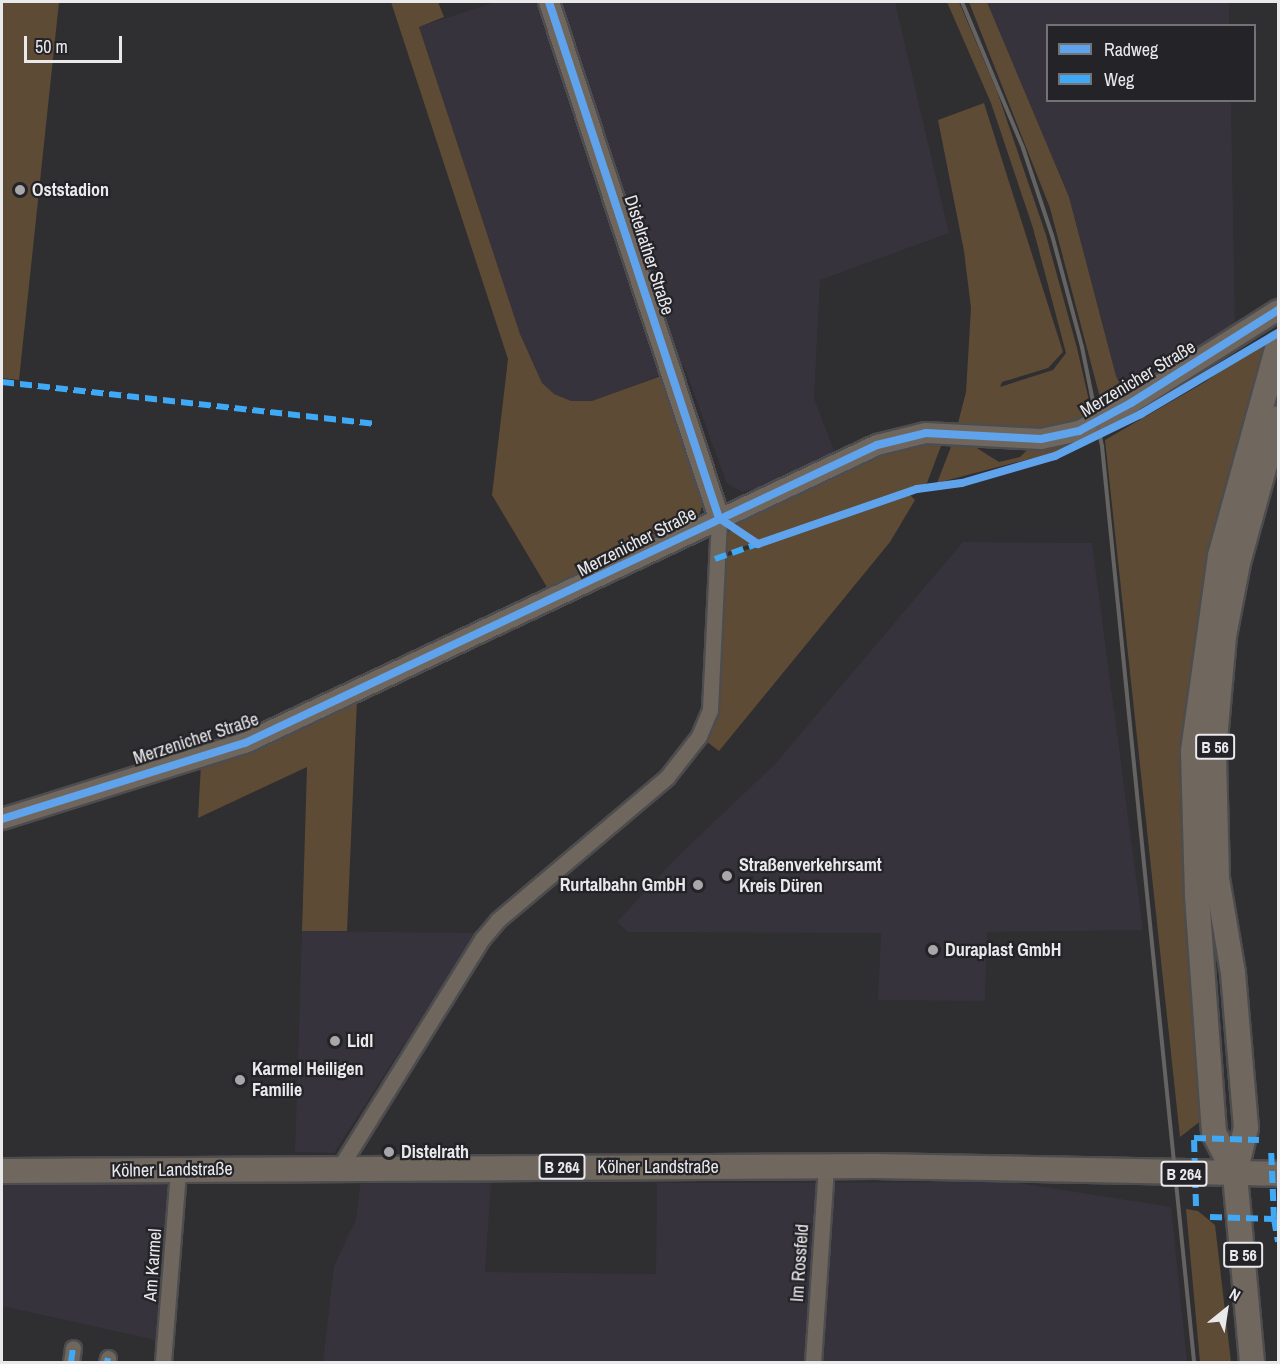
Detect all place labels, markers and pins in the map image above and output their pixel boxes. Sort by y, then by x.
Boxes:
place label: Oststadion [32,179,109,201]
marker: Oststadion [13,183,27,197]
place label: Straßenverkehrsamt Kreis Düren [739,855,882,898]
marker: Straßenverkehrsamt Kreis Düren [720,869,734,883]
place label: Rurtalbahn GmbH [560,874,686,896]
marker: Rurtalbahn GmbH [691,878,705,892]
place label: Duraplast GmbH [945,939,1061,961]
marker: Duraplast GmbH [926,943,940,957]
place label: Lidl [347,1030,373,1052]
marker: Lidl [328,1034,342,1048]
place label: Karmel Heiligen Familie [252,1059,364,1102]
marker: Karmel Heiligen Familie [233,1073,247,1087]
place label: Distelrath [401,1141,469,1163]
marker: Distelrath [382,1145,396,1159]

